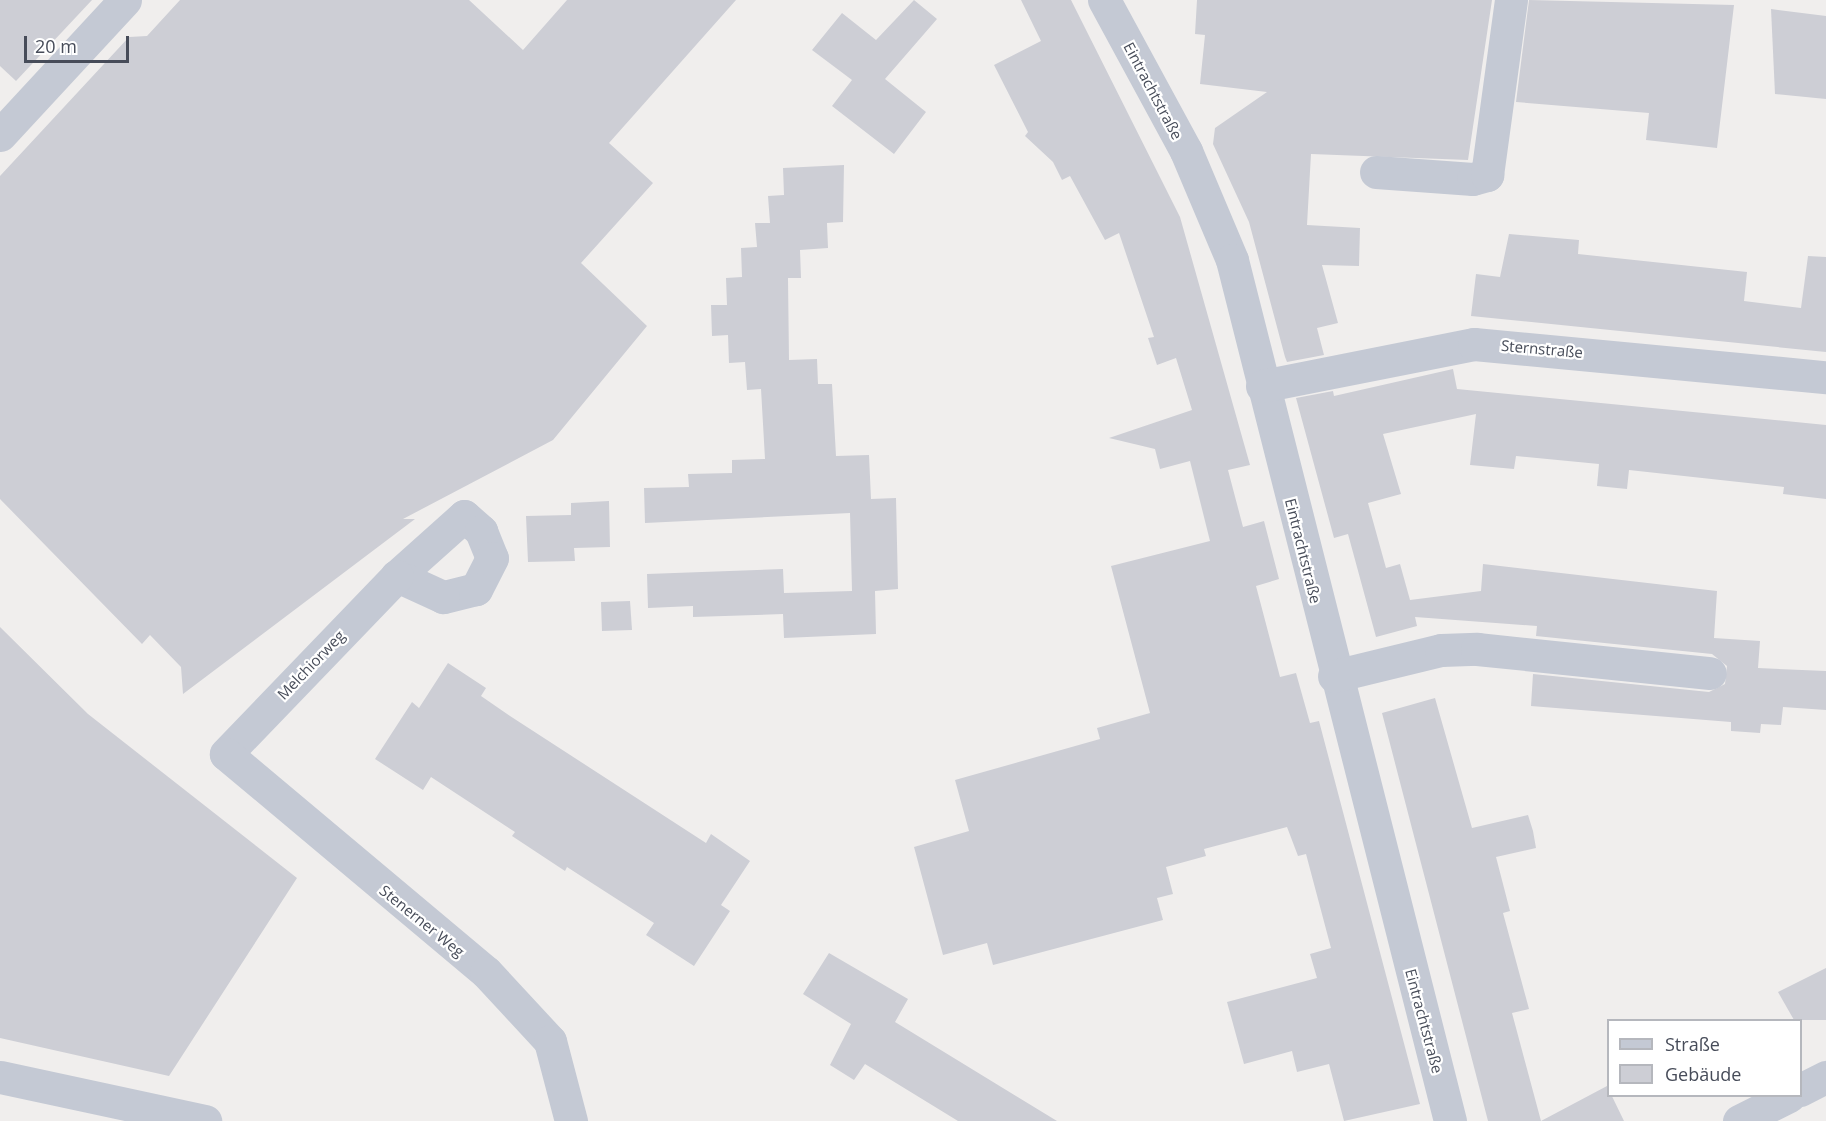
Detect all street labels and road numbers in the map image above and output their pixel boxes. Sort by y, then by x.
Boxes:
street label: Eintrachtstraße [1120,39,1186,143]
street label: Sternstraße [1500,336,1584,362]
street label: Eintrachtstraße [1281,497,1325,605]
street label: Melchiorweg [274,627,348,703]
street label: Stenerner Weg [376,881,468,961]
street label: Eintrachtstraße [1401,967,1447,1075]

